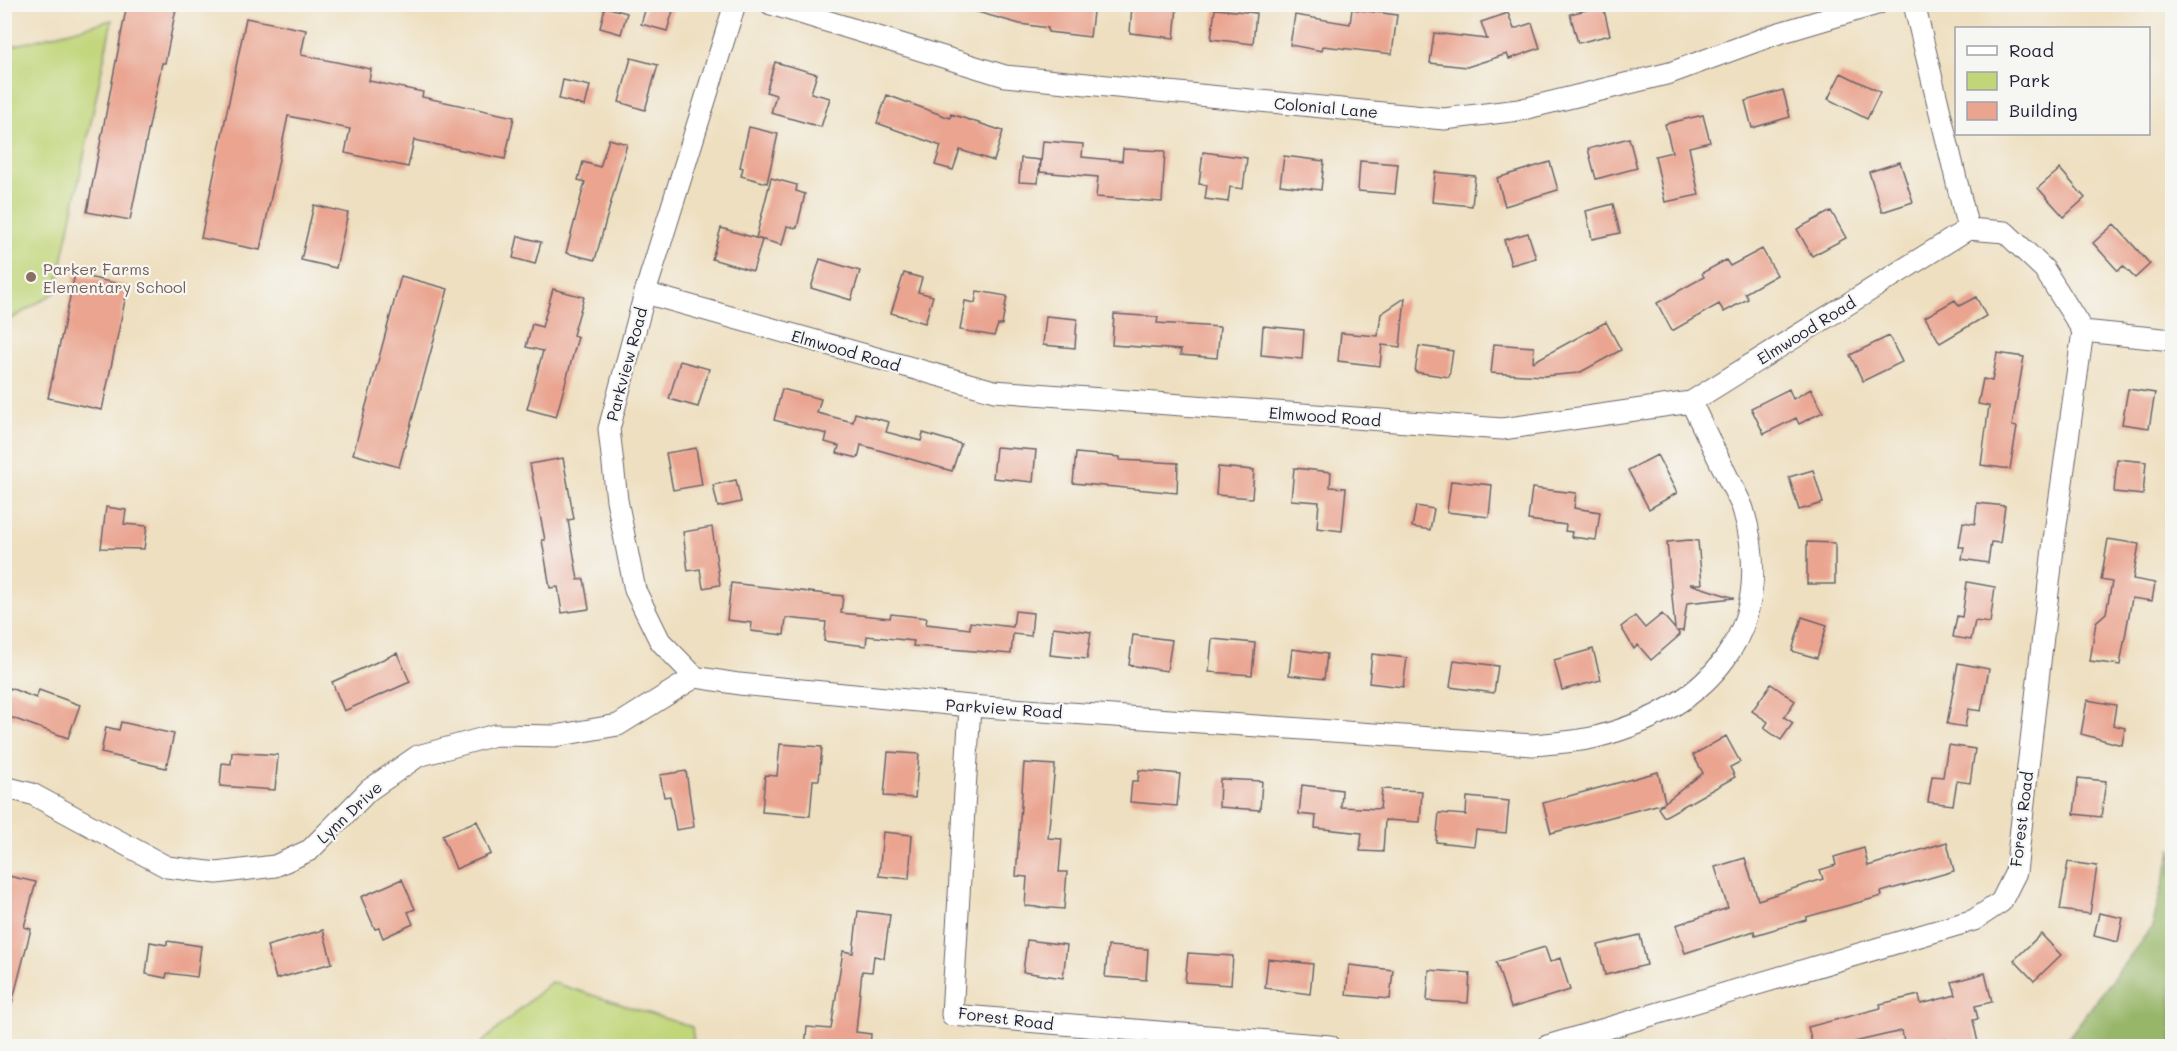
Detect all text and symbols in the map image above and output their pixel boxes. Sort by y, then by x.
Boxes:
legend [1955,27,2150,135]
text: Road [2009,38,2054,62]
text: Park [2009,68,2050,92]
street label: Colonial Lane [1273,92,1379,122]
text: Building [2009,98,2077,122]
place label: Parker Farms Elementary School [43,258,187,297]
marker: Parker Farms Elementary School [24,270,38,284]
street label: Elmwood Road [1753,291,1859,369]
street label: Parkview Road [601,305,651,423]
street label: Elmwood Road [789,324,903,376]
street label: Elmwood Road [1268,402,1382,430]
street label: Parkview Road [945,693,1063,723]
street label: Forest Road [2005,770,2037,868]
street label: Lynn Drive [312,776,386,848]
street label: Forest Road [957,1002,1055,1034]

